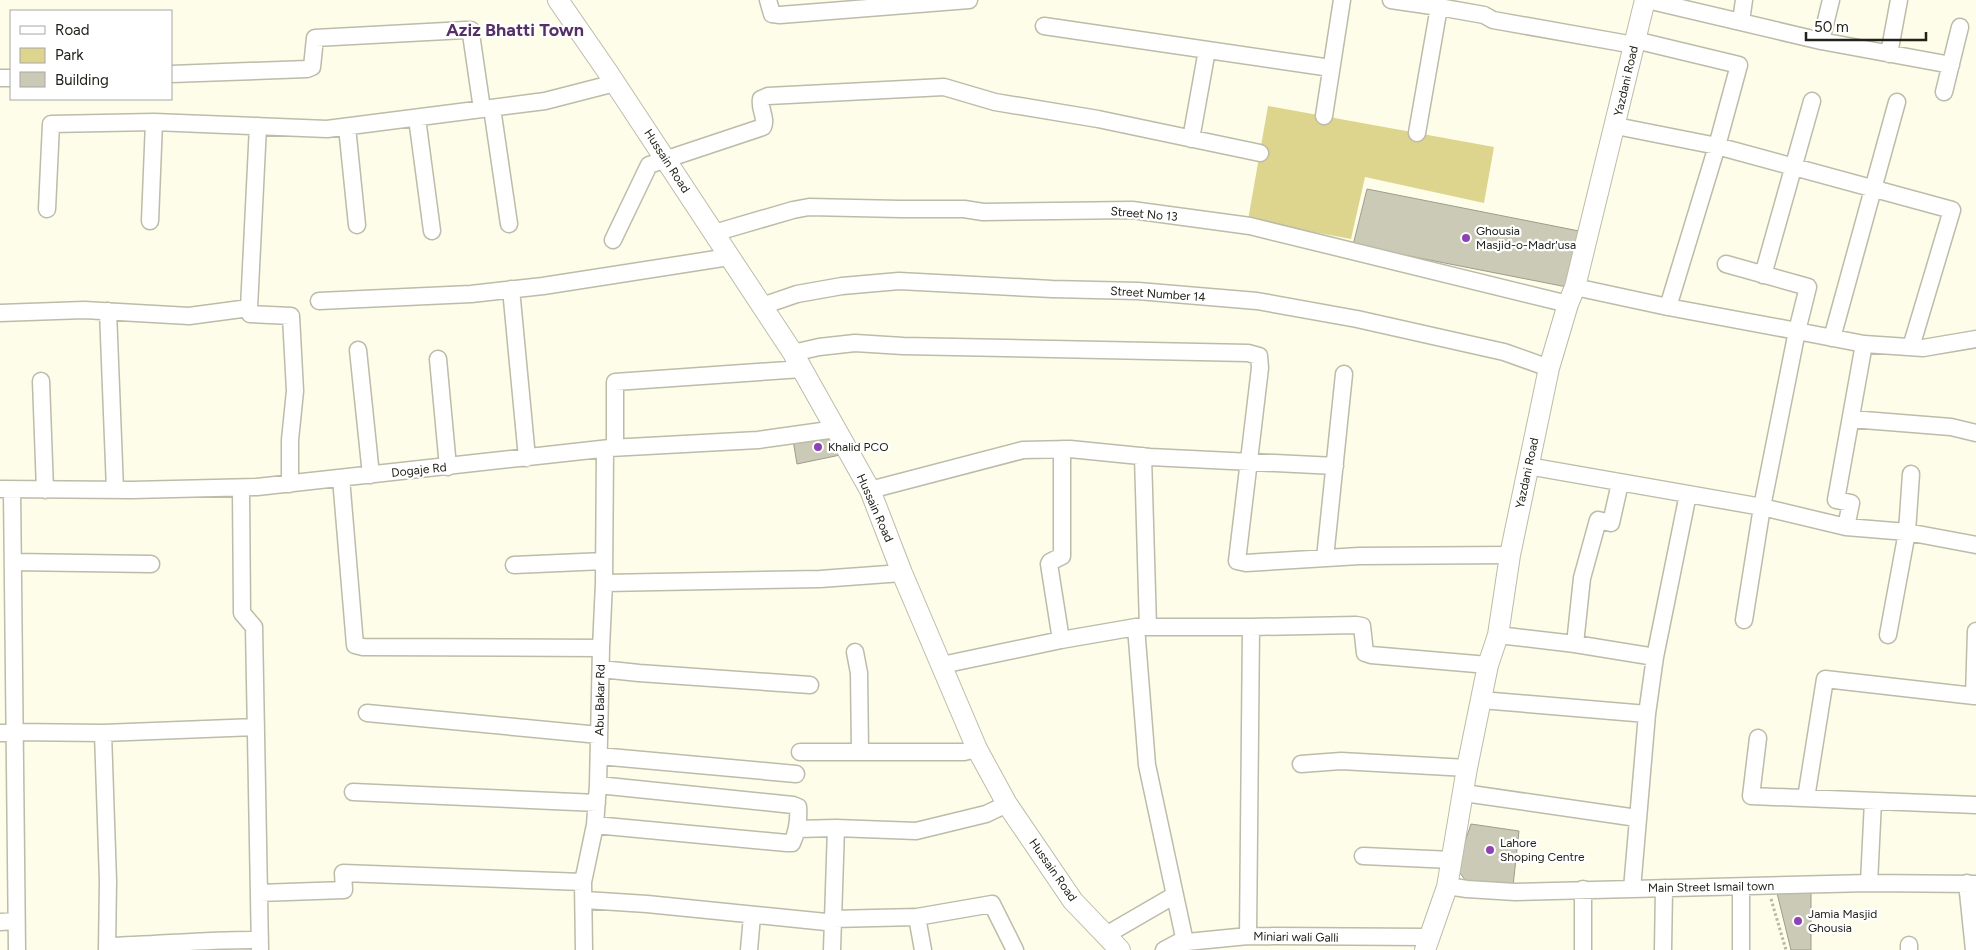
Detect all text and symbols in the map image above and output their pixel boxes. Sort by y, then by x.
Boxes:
legend [10,10,172,100]
scale bar [1806,10,1926,42]
text: 50 m [1814,18,1849,36]
district label: Aziz Bhatti Town [446,19,584,41]
text: Road [55,21,90,39]
street label: Yazdani Road [1611,44,1641,118]
text: Park [55,46,84,64]
text: Building [55,71,109,89]
street label: Hussain Road [641,127,693,195]
street label: Street No 13 [1110,204,1178,224]
place label: Ghousia Masjid-o-Madr'usa [1476,224,1576,252]
marker: Ghousia Masjid-o-Madr'usa [1460,232,1472,244]
street label: Street Number 14 [1110,284,1207,304]
street label: Yazdani Road [1513,436,1541,510]
place label: Khalid PCO [828,440,888,454]
marker: Khalid PCO [812,441,824,453]
street label: Dogaje Rd [391,460,447,480]
street label: Hussain Road [854,472,896,544]
street label: Abu Bakar Rd [592,664,608,736]
street label: Hussain Road [1026,836,1080,904]
place label: Lahore Shoping Centre [1500,836,1585,864]
marker: Lahore Shoping Centre [1484,844,1496,856]
street label: Main Street Ismail town [1648,879,1775,895]
place label: Jamia Masjid Ghousia [1808,907,1877,935]
marker: Jamia Masjid Ghousia [1792,915,1804,927]
street label: Miniari wali Galli [1253,929,1339,945]

